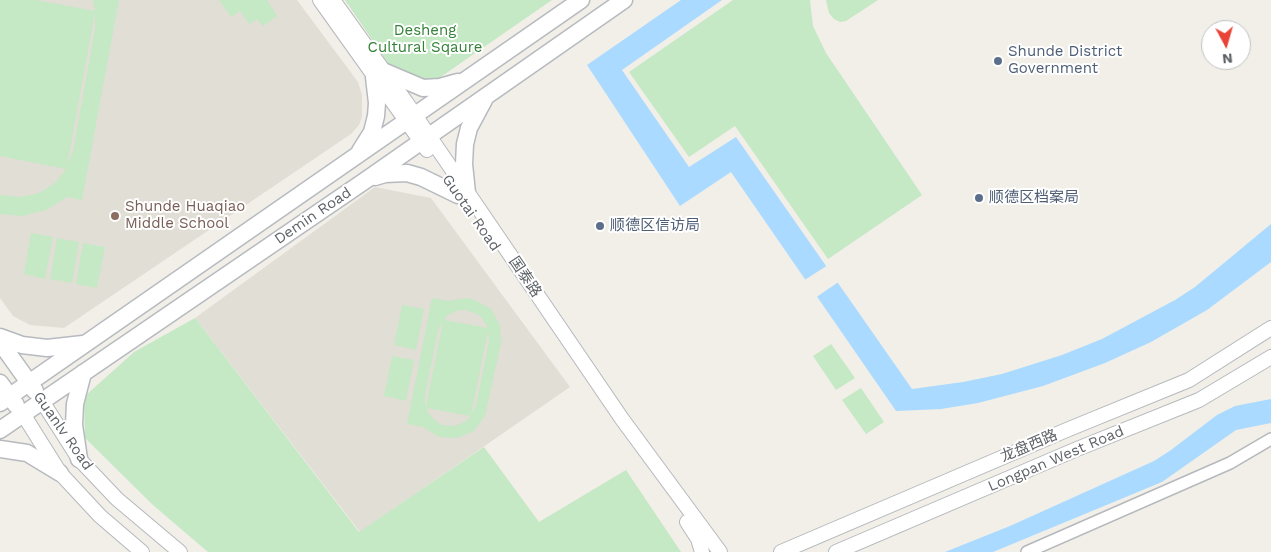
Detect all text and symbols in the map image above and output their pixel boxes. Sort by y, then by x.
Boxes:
north arrow [1201,20,1251,70]
park label: Desheng Cultural Sqaure [368,22,482,57]
place label: Shunde District Government [1008,43,1122,78]
text: N [1221,50,1233,67]
marker: Shunde District Government [992,55,1004,67]
street label: Guotai Road [438,171,504,255]
street label: Demin Road [271,184,355,248]
place label: 顺德区档案局 [989,189,1079,207]
marker: 顺德区档案局 [973,192,985,204]
place label: Shunde Huaqiao Middle School [125,198,245,233]
marker: Shunde Huaqiao Middle School [109,210,121,222]
place label: 顺德区信访局 [610,217,700,235]
marker: 顺德区信访局 [594,220,606,232]
street label: 国泰路 [505,253,545,301]
street label: Guanlv Road [29,388,97,474]
street label: Longpan West Road [985,422,1127,496]
street label: 龙盘西路 [998,426,1060,466]

